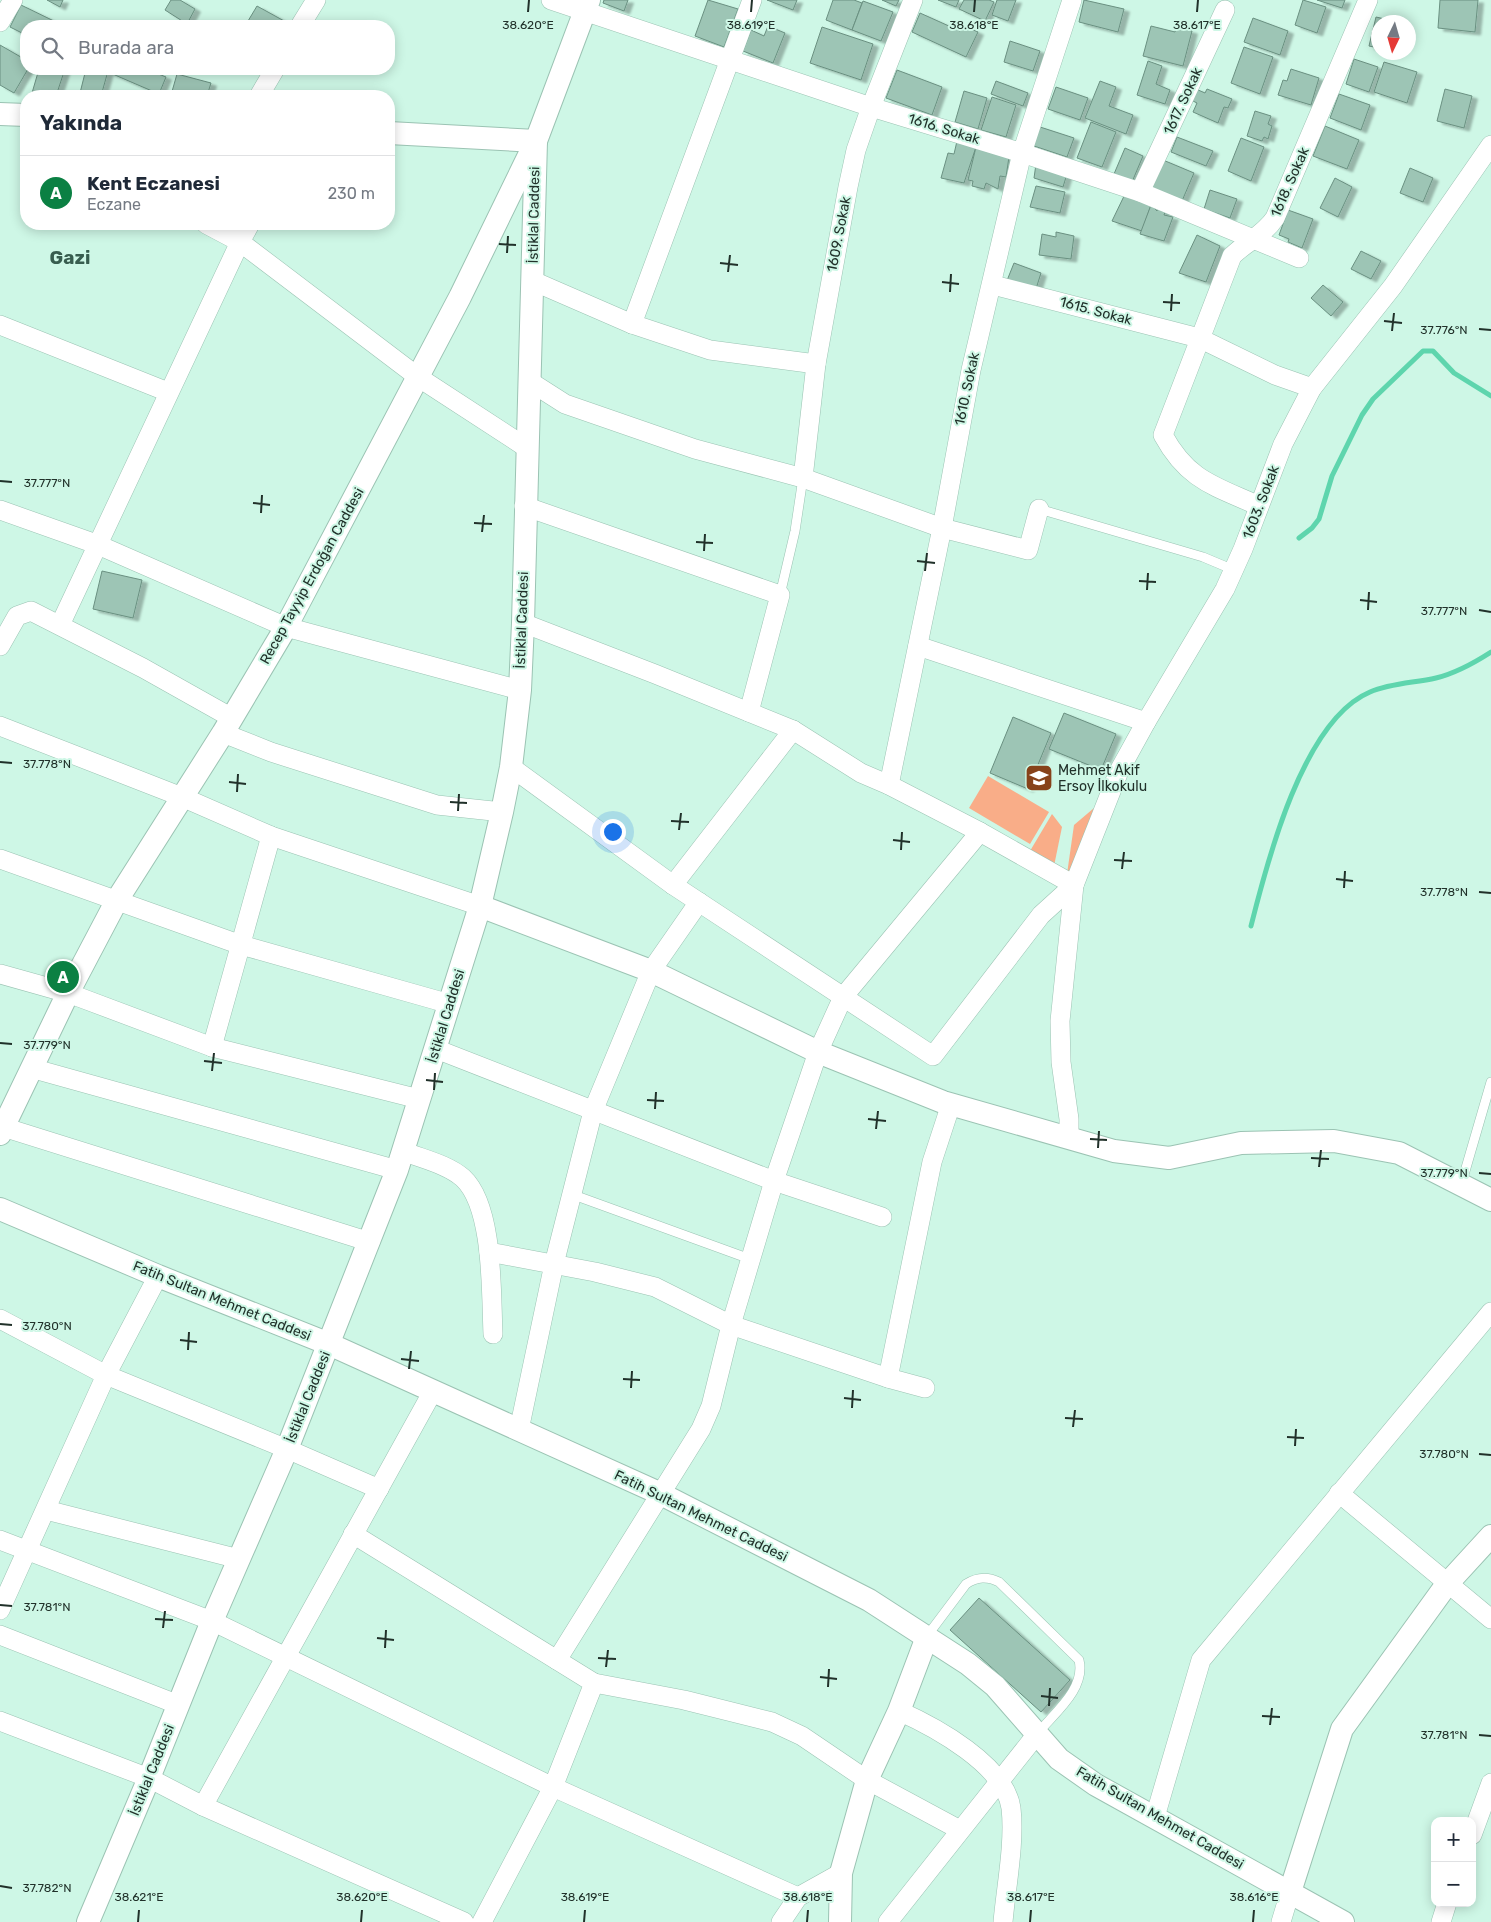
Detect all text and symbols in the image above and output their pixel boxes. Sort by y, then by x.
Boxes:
north arrow [1371,15,1416,60]
text: 38.620°E [502,18,554,32]
text: 38.619°E [727,18,775,32]
text: 38.618°E [949,18,999,32]
text: 38.617°E [1173,18,1221,32]
search box [20,20,395,75]
icon: search [38,34,66,62]
text: Burada ara [78,36,174,59]
street label: 1617. Sokak [1160,64,1206,137]
text: Yakında [40,110,122,135]
street label: 1616. Sokak [906,110,983,148]
street label: 1618. Sokak [1267,144,1313,220]
street label: İstiklal Caddesi [525,166,543,264]
text: Kent Eczanesi [87,172,220,195]
text: A [50,184,62,203]
text: 230 m [328,184,375,203]
street label: 1609. Sokak [823,194,855,273]
text: Eczane [87,195,141,214]
district label: Gazi [50,246,90,269]
street label: 1615. Sokak [1058,293,1135,329]
text: 37.776°N [1420,323,1468,337]
street label: 1610. Sokak [951,350,983,427]
street label: 1603. Sokak [1239,462,1283,541]
text: 37.777°N [24,476,70,490]
street label: Recep Tayyip Erdoğan Caddesi [256,485,368,667]
street label: İstiklal Caddesi [512,571,532,669]
text: 37.777°N [1421,604,1467,618]
text: 37.778°N [23,757,71,771]
place label: Mehmet Akif Ersoy İlkokulu [1058,762,1147,795]
school or university icon: Mehmet Akif Ersoy İlkokulu [1024,763,1054,793]
your location [600,819,626,845]
text: 37.778°N [1420,885,1468,899]
pin: A [47,958,79,996]
street label: İstiklal Caddesi [424,967,468,1065]
text: 37.779°N [23,1038,71,1052]
text: 37.779°N [1420,1166,1468,1180]
street label: Fatih Sultan Mehmet Caddesi [130,1257,314,1345]
text: 37.780°N [22,1319,72,1333]
street label: İstiklal Caddesi [282,1349,334,1445]
text: 37.780°N [1419,1447,1469,1461]
street label: Fatih Sultan Mehmet Caddesi [612,1467,790,1565]
text: 37.781°N [23,1600,71,1614]
street label: İstiklal Caddesi [126,1722,178,1818]
text: 37.781°N [1420,1728,1468,1742]
street label: Fatih Sultan Mehmet Caddesi [1073,1763,1247,1873]
map controls [1431,1817,1476,1907]
button: + [1431,1817,1476,1862]
button: − [1431,1862,1476,1907]
text: 37.782°N [22,1881,72,1895]
text: 38.621°E [115,1890,163,1904]
text: 38.620°E [336,1890,388,1904]
text: 38.619°E [561,1890,609,1904]
text: 38.618°E [783,1890,833,1904]
text: 38.617°E [1007,1890,1055,1904]
text: 38.616°E [1230,1890,1278,1904]

